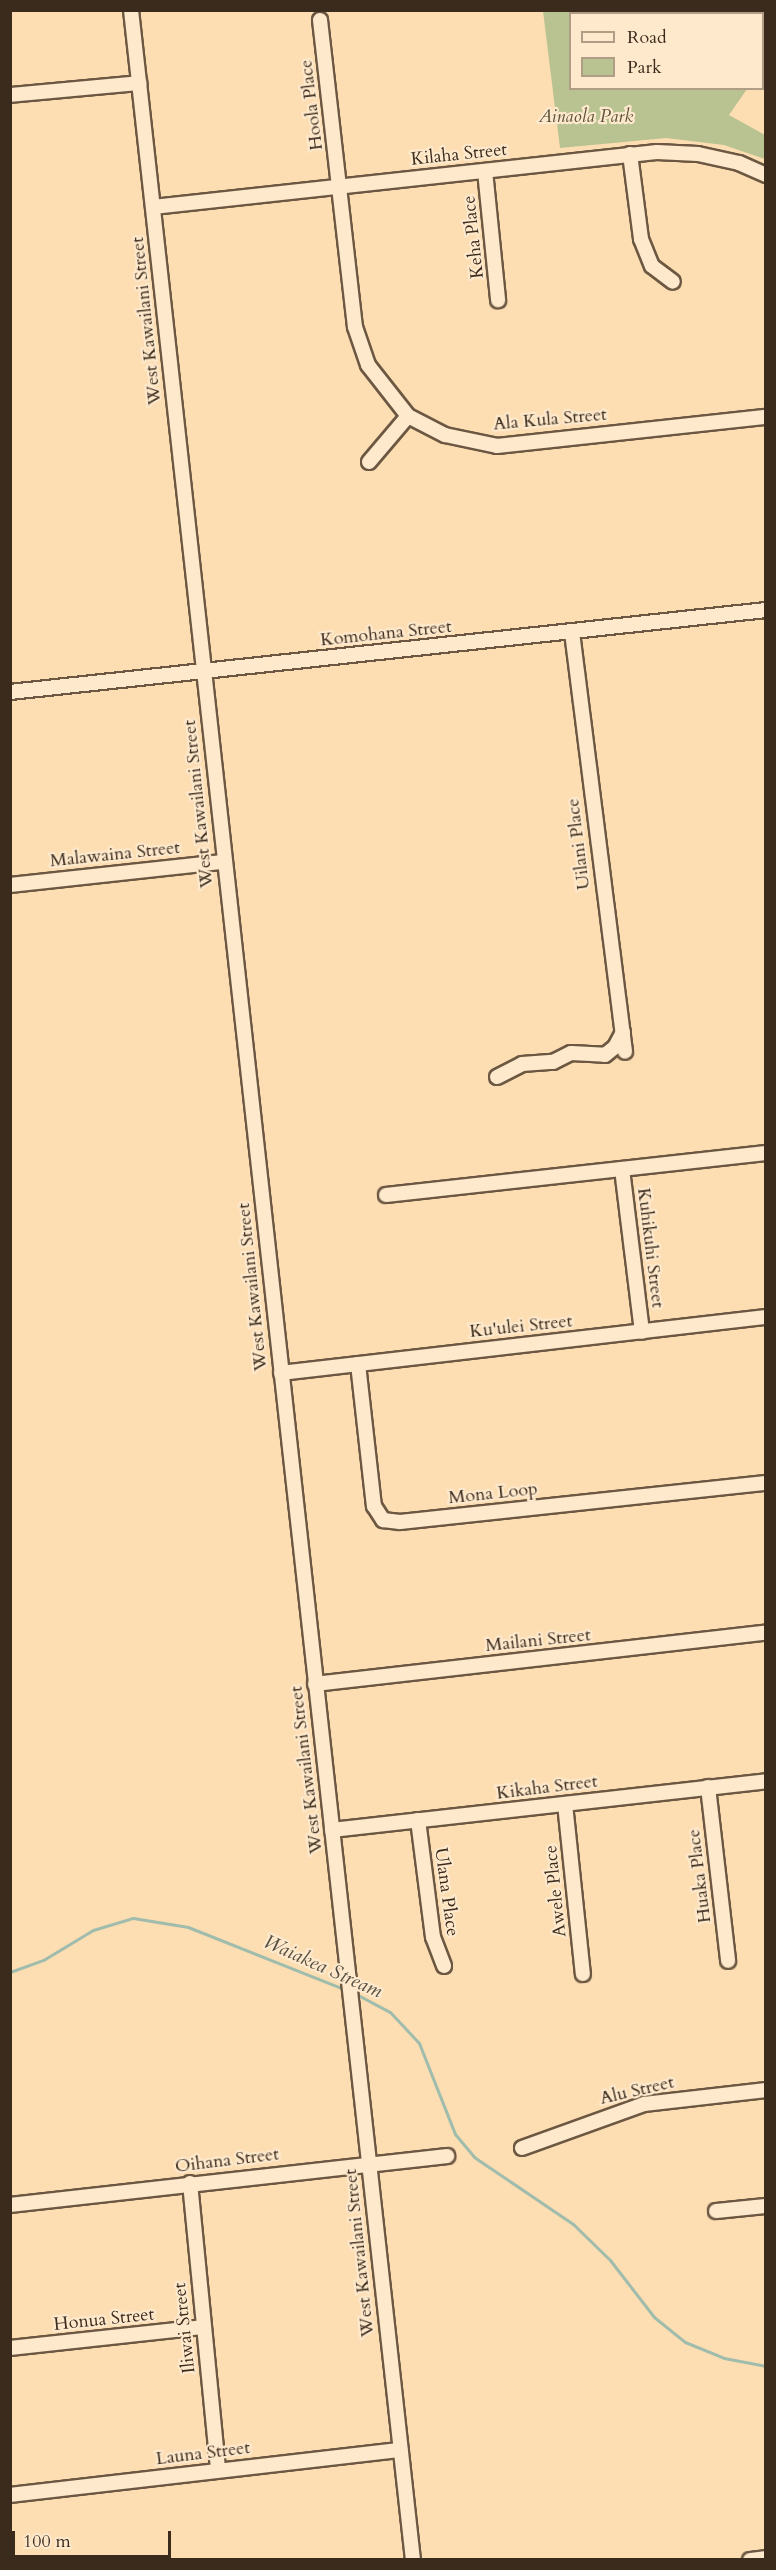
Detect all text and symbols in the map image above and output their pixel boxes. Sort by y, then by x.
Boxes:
legend [569,12,764,90]
text: Road [627,25,667,50]
text: Park [627,55,662,80]
street label: Hoola Place [296,58,328,152]
park label: Ainaola Park [539,106,633,128]
street label: Kilaha Street [410,139,508,171]
street label: Keha Place [459,194,489,280]
street label: West Kawailani Street [127,236,167,406]
street label: Ala Kula Street [492,404,608,436]
street label: Komohana Street [319,616,453,652]
street label: West Kawailani Street [179,719,219,889]
street label: Uilani Place [563,797,595,891]
street label: Malawaina Street [49,837,181,873]
street label: Kuhikuhi Street [632,1187,668,1309]
street label: West Kawailani Street [233,1202,273,1372]
street label: Ku'ulei Street [469,1311,573,1343]
street label: Mona Loop [447,1479,539,1509]
street label: Mailani Street [484,1625,592,1657]
street label: West Kawailani Street [286,1685,328,1855]
street label: Kikaha Street [495,1771,599,1805]
street label: Huaka Place [684,1828,716,1924]
street label: Awele Place [540,1844,572,1938]
street label: Ulana Place [429,1846,463,1938]
water label: Waiakea Stream [260,1929,386,2003]
street label: Alu Street [598,2072,676,2110]
street label: Oihana Street [174,2144,280,2178]
street label: West Kawailani Street [340,2168,380,2338]
street label: Iliwai Street [169,2282,201,2374]
street label: Honua Street [53,2304,155,2336]
street label: Launa Street [155,2438,251,2470]
scale bar [15,2519,174,2557]
text: 100 m [23,2529,71,2554]

